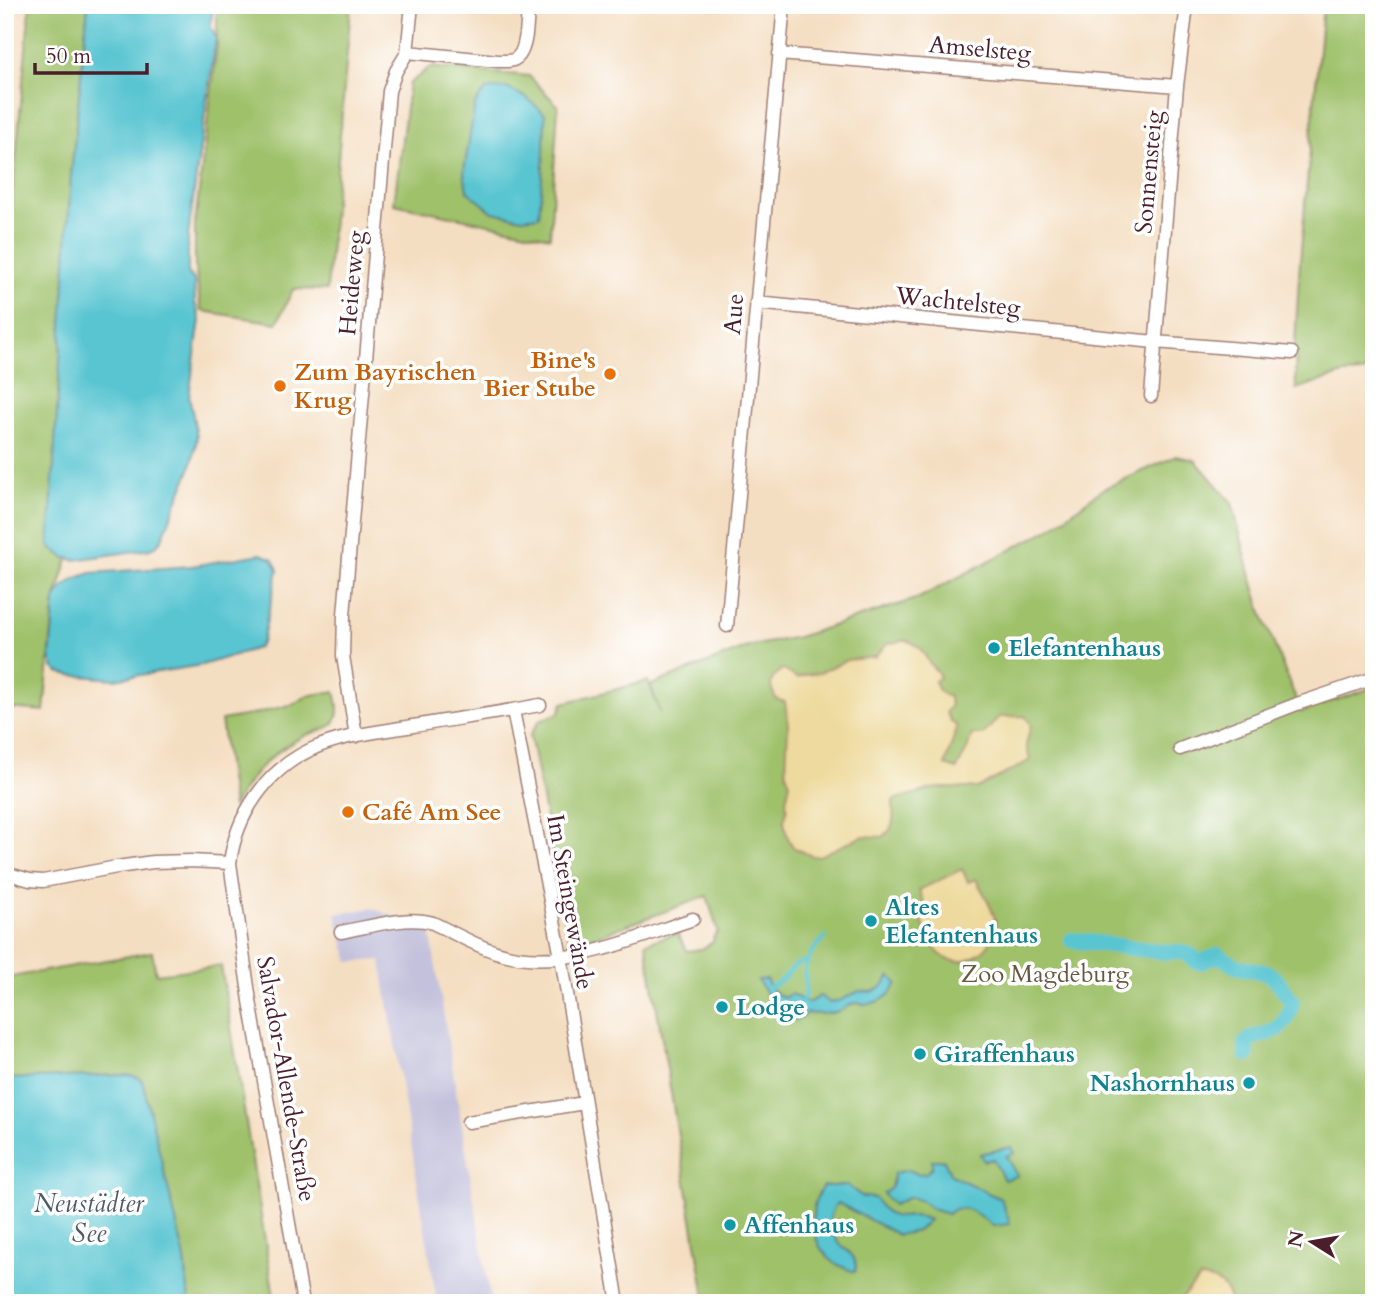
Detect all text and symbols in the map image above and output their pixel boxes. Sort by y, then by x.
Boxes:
street label: Amselsteg [928,28,1033,70]
scale bar [35,32,147,76]
text: 50 m [46,42,91,71]
street label: Sonnensteig [1127,108,1171,235]
street label: Heideweg [331,229,373,337]
street label: Wachtelsteg [893,279,1023,325]
street label: Aue [716,292,752,336]
place label: Bine's Bier Stube [484,344,596,405]
place label: Zum Bayrischen Krug [294,356,477,417]
marker: Bine's Bier Stube [602,366,618,382]
marker: Zum Bayrischen Krug [272,378,288,394]
place label: Elefantenhaus [1008,632,1161,665]
marker: Elefantenhaus [986,640,1002,656]
place label: Café Am See [362,796,501,829]
marker: Café Am See [340,804,356,820]
street label: Im Steingewände [538,812,602,992]
place label: Altes Elefantenhaus [885,891,1038,952]
marker: Altes Elefantenhaus [863,913,879,929]
street label: Salvador-Allende-Straße [248,954,324,1204]
park label: Zoo Magdeburg [961,958,1129,991]
place label: Lodge [736,991,805,1024]
marker: Lodge [714,999,730,1015]
place label: Giraffenhaus [934,1038,1075,1071]
marker: Giraffenhaus [912,1046,928,1062]
place label: Nashornhaus [1090,1067,1235,1100]
marker: Nashornhaus [1241,1075,1257,1091]
water label: Neustädter See [34,1186,145,1251]
north arrow [1278,1206,1348,1276]
place label: Affenhaus [744,1209,854,1242]
marker: Affenhaus [722,1217,738,1233]
text: N [1282,1228,1311,1250]

